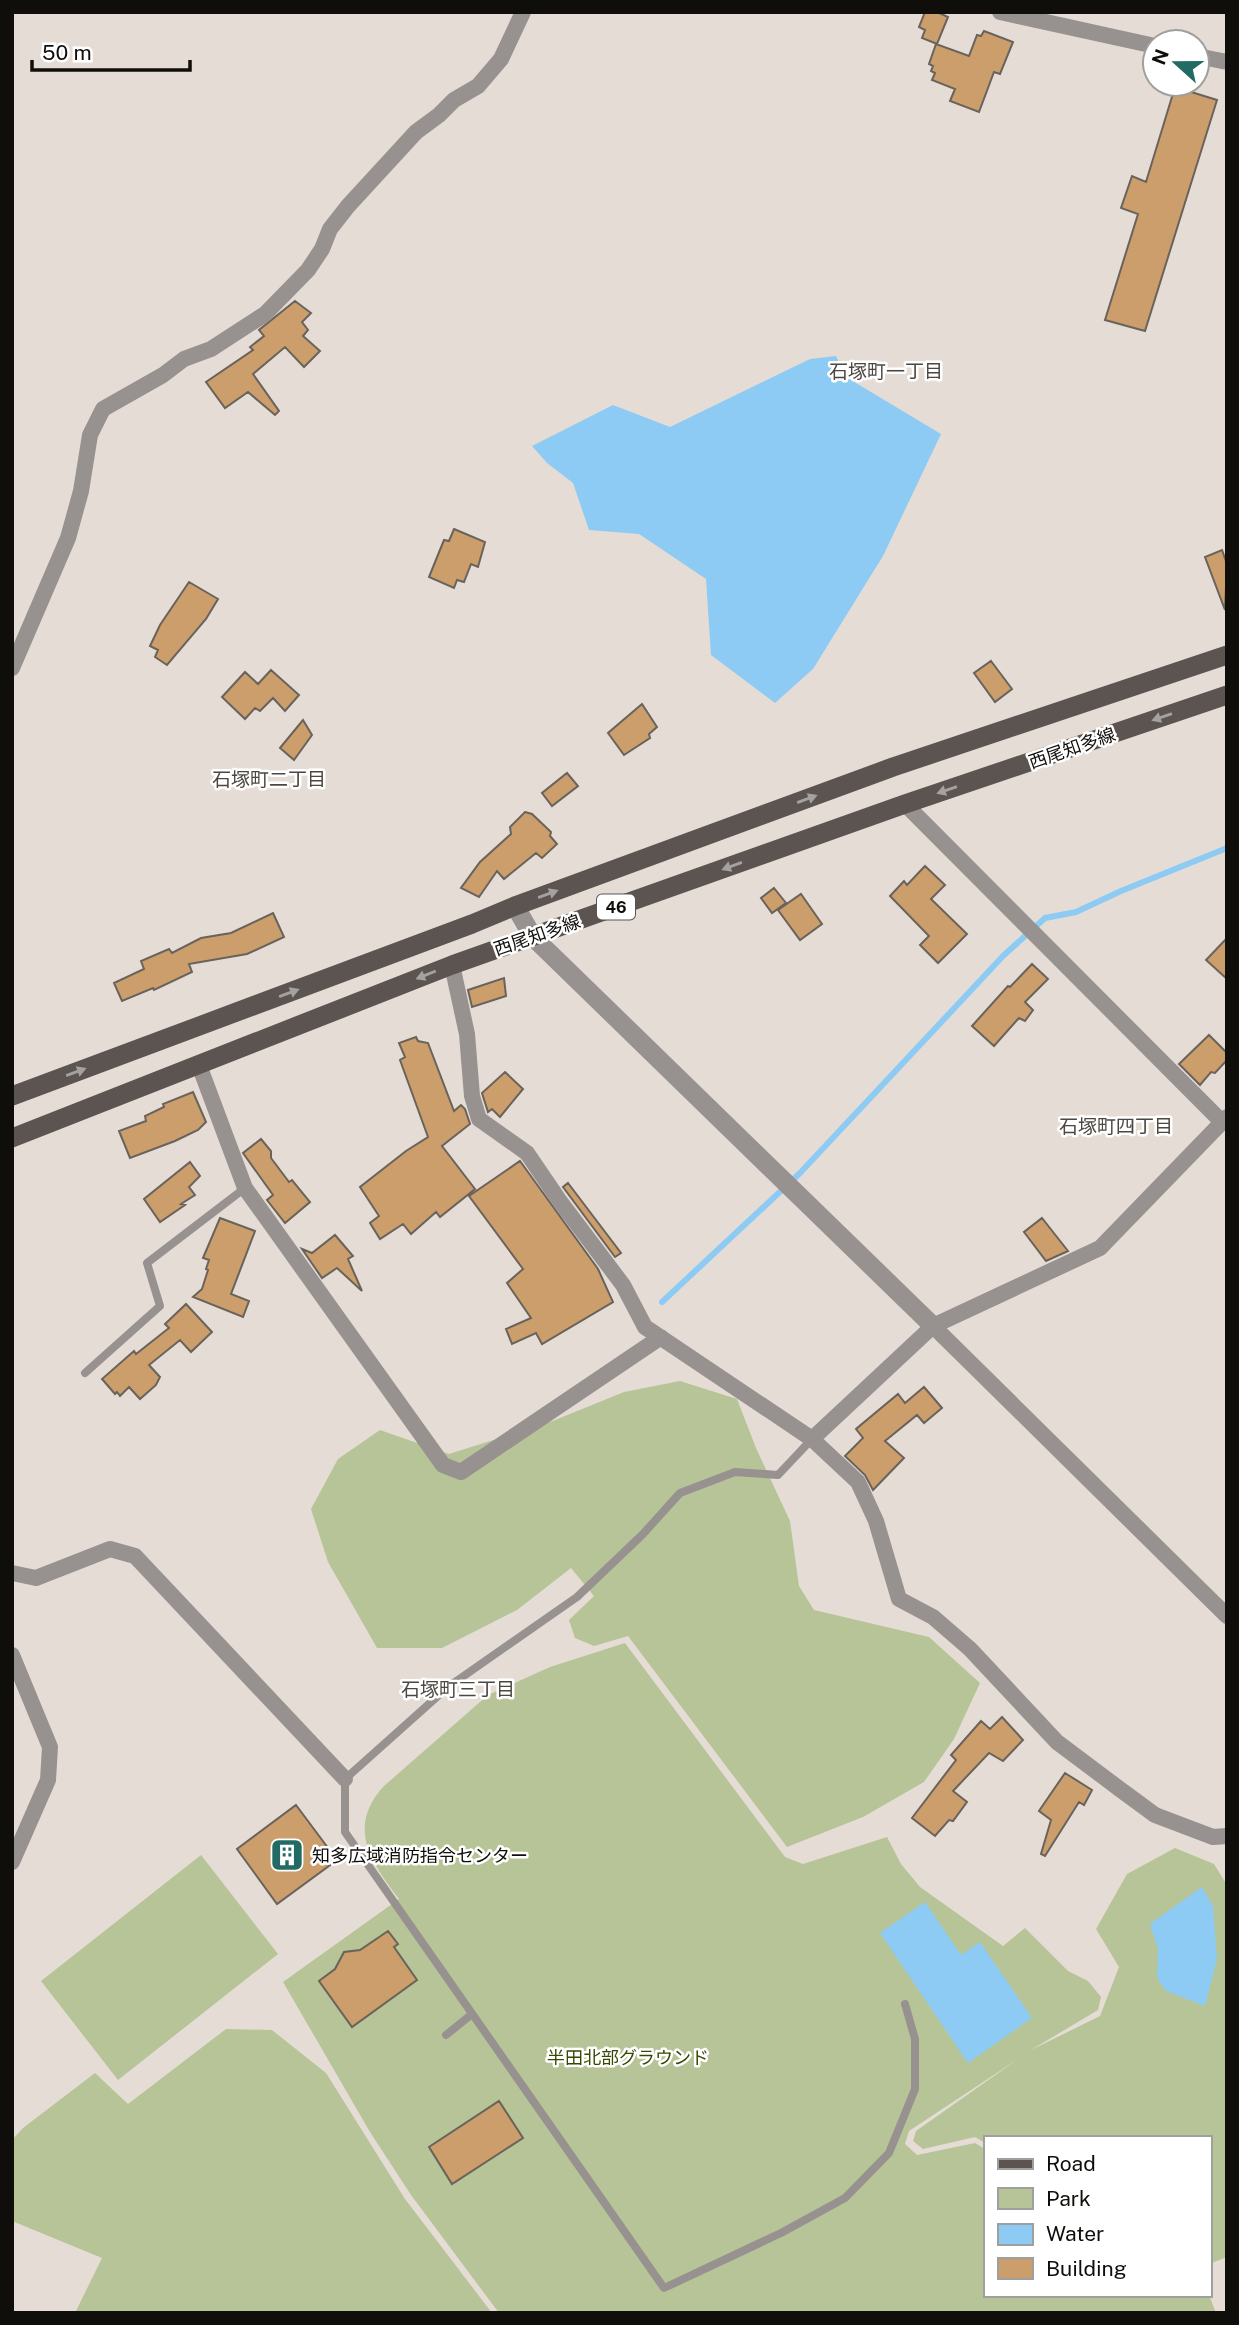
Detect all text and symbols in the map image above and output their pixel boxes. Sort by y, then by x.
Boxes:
scale bar [32,28,189,72]
north arrow [1141,28,1211,98]
text: 50 m [42,40,92,65]
text: N [1147,46,1173,68]
district label: 石塚町一丁目 [829,360,943,382]
one-way arrow [1151,712,1172,723]
street label: 西尾知多線 [1026,723,1118,773]
district label: 石塚町二丁目 [212,768,326,790]
one-way arrow [936,785,957,796]
one-way arrow [797,793,818,804]
one-way arrow [722,861,743,872]
one-way arrow [537,888,558,899]
road number: 46 [597,894,635,920]
street label: 西尾知多線 [491,910,583,960]
one-way arrow [415,970,436,981]
one-way arrow [279,987,300,998]
one-way arrow [66,1066,87,1077]
district label: 石塚町四丁目 [1059,1115,1173,1137]
district label: 石塚町三丁目 [401,1678,515,1700]
building icon: 知多広域消防指令センター [268,1836,306,1874]
place label: 知多広域消防指令センター [312,1845,528,1866]
park label: 半田北部グラウンド [547,2047,709,2068]
legend [984,2136,1211,2297]
text: Road [1046,2151,1096,2176]
text: Park [1046,2186,1091,2211]
text: Water [1046,2221,1104,2246]
text: Building [1046,2256,1127,2281]

